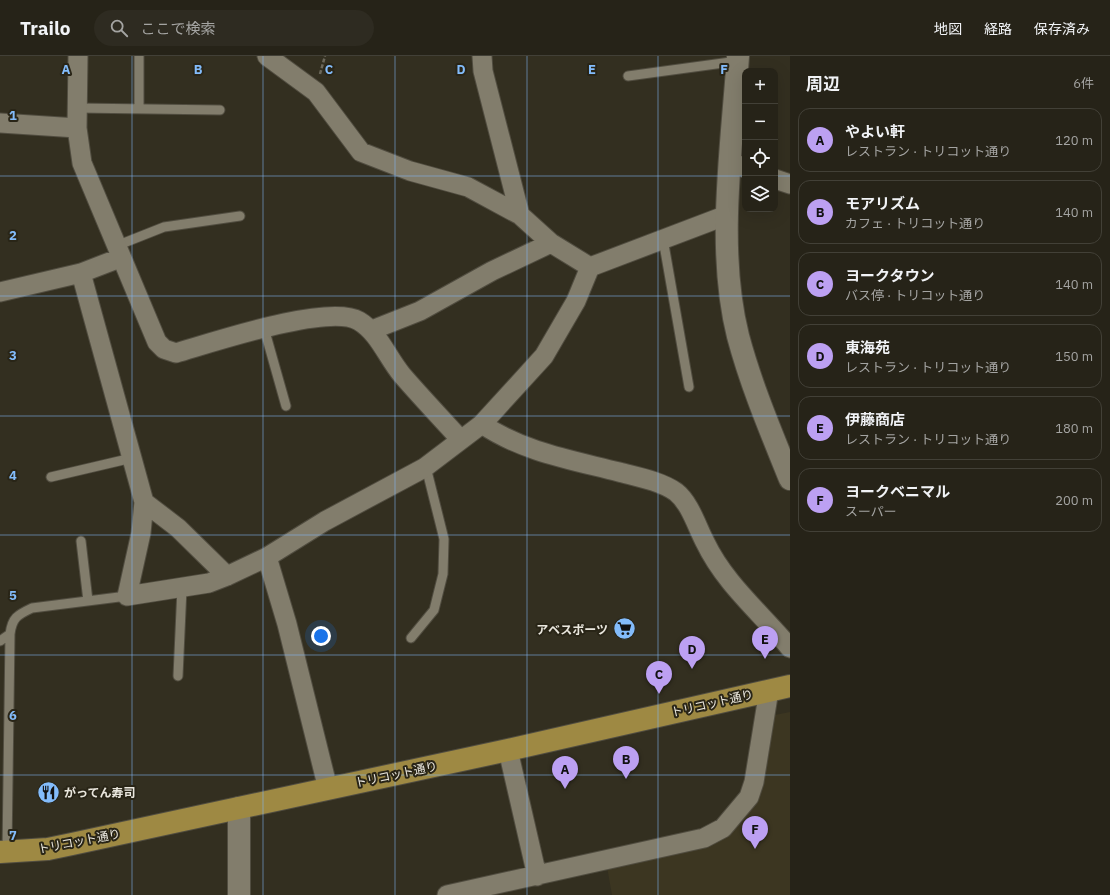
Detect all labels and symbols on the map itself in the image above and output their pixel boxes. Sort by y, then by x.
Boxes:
text: A [62,61,71,78]
text: B [194,61,203,78]
text: C [325,61,334,78]
text: D [456,61,466,78]
text: E [588,61,596,78]
text: F [720,61,728,78]
text: 1 [9,107,17,124]
text: 2 [9,227,17,244]
text: 3 [9,347,17,364]
text: 4 [9,467,17,484]
text: 5 [9,587,17,604]
supermarket icon: アベスポーツ [611,616,637,642]
place label: アベスポーツ [536,622,608,637]
your location [311,626,331,646]
pin: E [752,626,778,659]
pin: D [679,636,705,669]
pin: C [646,661,672,694]
street label: トリコット通り [669,686,755,720]
text: 6 [9,707,17,724]
pin: B [613,746,639,779]
pin: A [552,756,578,789]
street label: トリコット通り [353,758,439,790]
restaurant icon: がってん寿司 [36,779,62,805]
place label: がってん寿司 [64,785,135,800]
pin: F [742,816,768,849]
street label: トリコット通り [36,826,122,856]
text: 7 [9,827,17,844]

